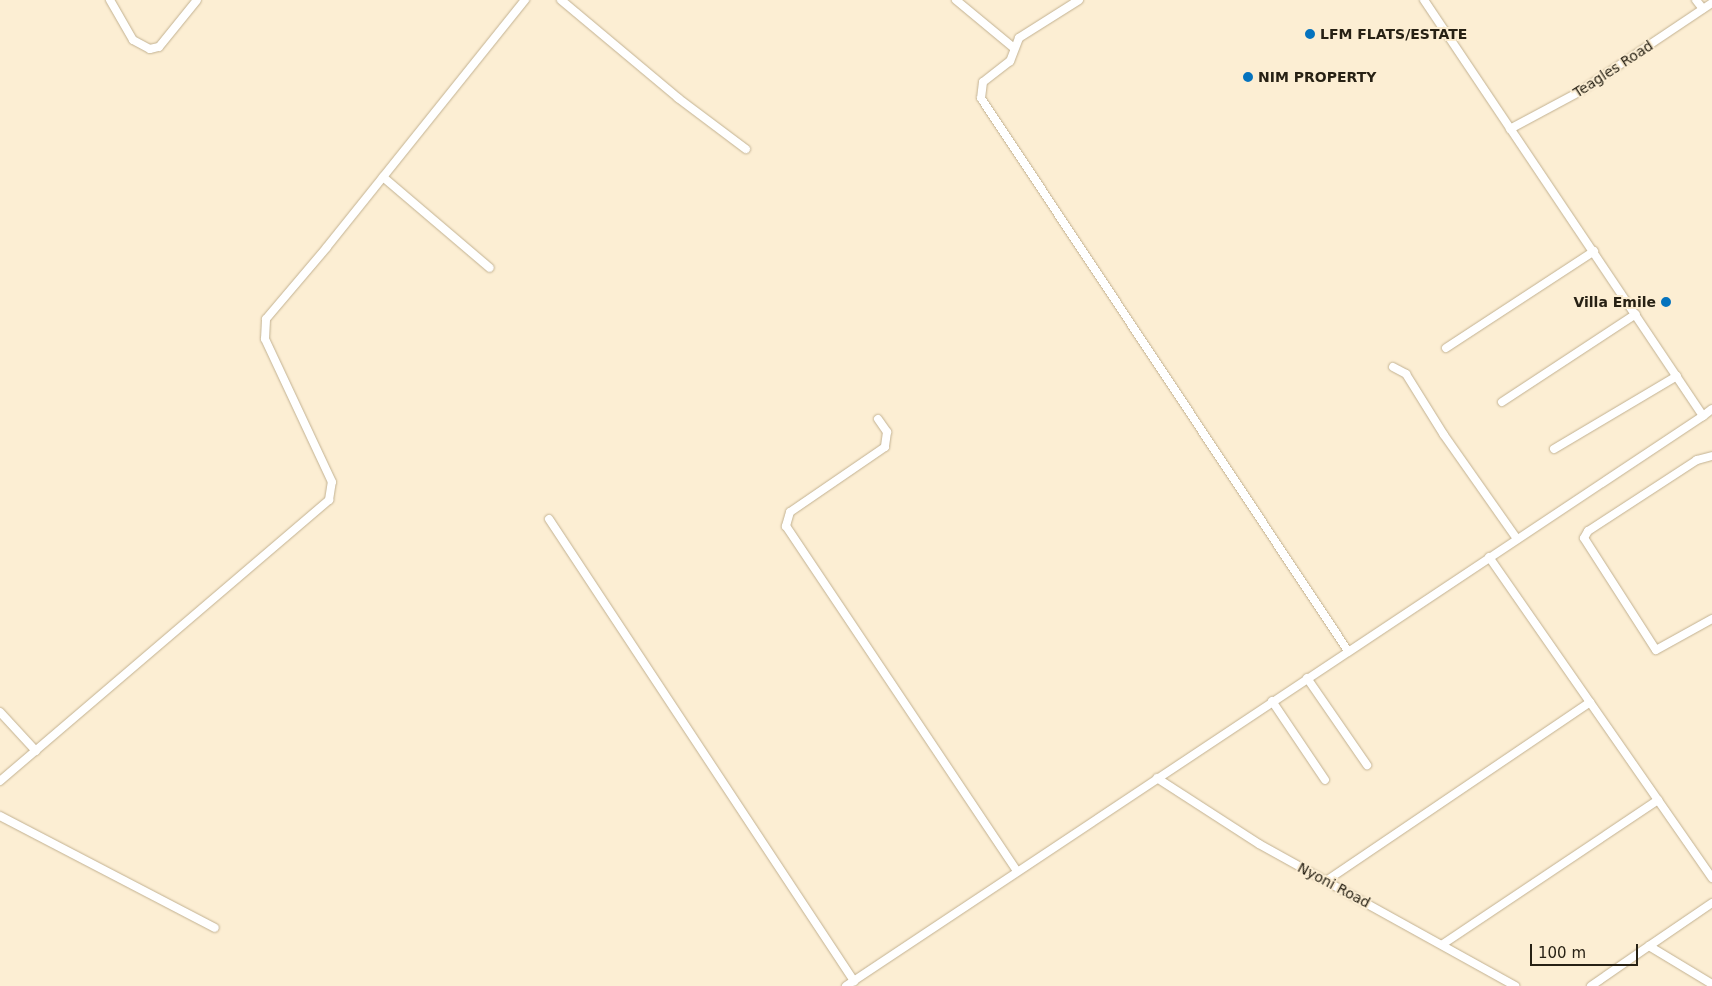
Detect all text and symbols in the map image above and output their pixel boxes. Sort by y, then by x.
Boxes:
place label: LFM FLATS/ESTATE [1320,26,1467,42]
marker: LFM FLATS/ESTATE [1304,28,1316,40]
street label: Teagles Road [1570,37,1656,101]
place label: NIM PROPERTY [1258,69,1376,85]
marker: NIM PROPERTY [1242,71,1254,83]
place label: Villa Emile [1573,294,1656,310]
marker: Villa Emile [1660,296,1672,308]
street label: Nyoni Road [1295,859,1373,911]
scale bar [1532,934,1640,966]
text: 100 m [1538,944,1586,962]

